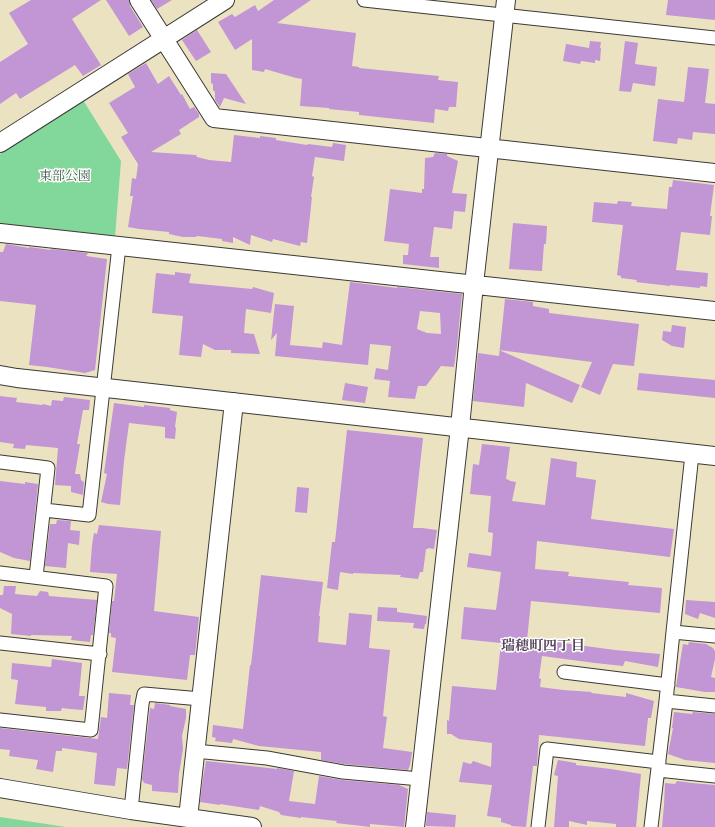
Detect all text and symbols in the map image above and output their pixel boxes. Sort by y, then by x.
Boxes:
park label: 東部公園 [39,169,91,185]
district label: 瑞穂町四丁目 [501,638,585,654]

